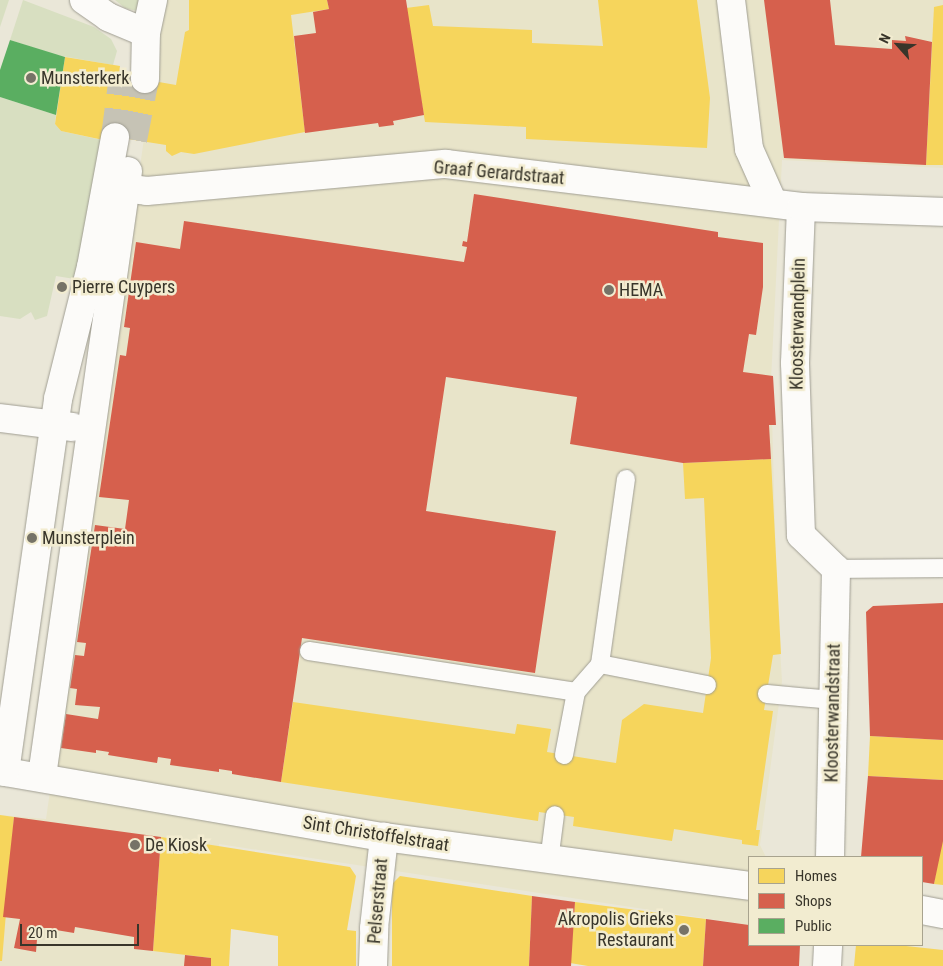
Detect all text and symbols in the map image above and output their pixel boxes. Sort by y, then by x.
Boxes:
north arrow [873,20,923,70]
text: N [875,31,894,46]
place label: Munsterkerk [41,67,129,89]
marker: Munsterkerk [25,72,37,84]
street label: Graaf Gerardstraat [433,157,565,189]
street label: Kloosterwandplein [786,258,810,390]
place label: Pierre Cuypers [72,276,175,298]
place label: HEMA [619,279,663,301]
marker: Pierre Cuypers [56,281,68,293]
marker: HEMA [603,284,615,296]
place label: Munsterplein [42,527,135,549]
marker: Munsterplein [26,532,38,544]
street label: Kloosterwandstraat [821,643,845,783]
street label: Sint Christoffelstraat [301,812,451,856]
place label: De Kiosk [145,834,207,856]
marker: De Kiosk [129,839,141,851]
legend [748,856,923,946]
street label: Pelserstraat [364,857,392,945]
text: Homes [795,867,837,885]
text: Shops [795,892,832,910]
place label: Akropolis Grieks Restaurant [558,909,674,952]
scale bar [22,914,141,946]
text: Public [795,917,832,935]
text: 20 m [28,924,58,942]
marker: Akropolis Grieks Restaurant [678,924,690,936]

